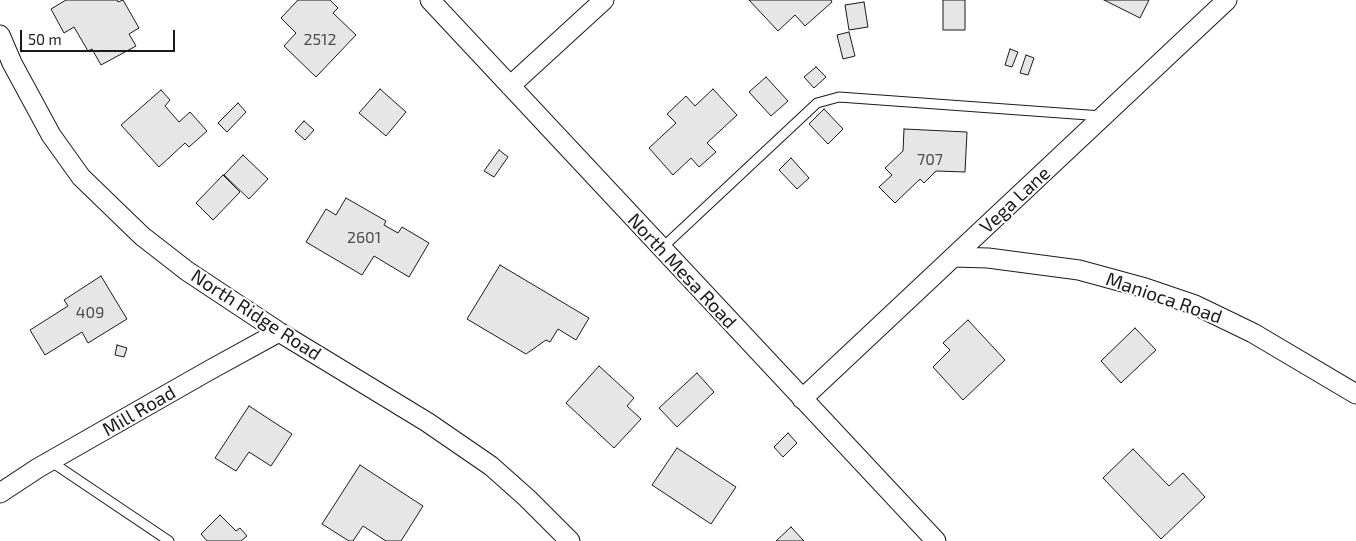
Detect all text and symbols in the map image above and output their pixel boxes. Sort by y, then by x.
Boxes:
scale bar [22,20,178,52]
text: 50 m [28,30,62,48]
house number: 2512 [304,30,336,50]
house number: 707 [917,150,943,170]
street label: Vega Lane [975,162,1055,238]
street label: North Mesa Road [623,209,741,333]
house number: 2601 [347,228,381,248]
street label: North Ridge Road [187,264,325,366]
street label: Manioca Road [1103,267,1225,329]
house number: 409 [76,303,104,323]
street label: Mill Road [98,381,180,441]

